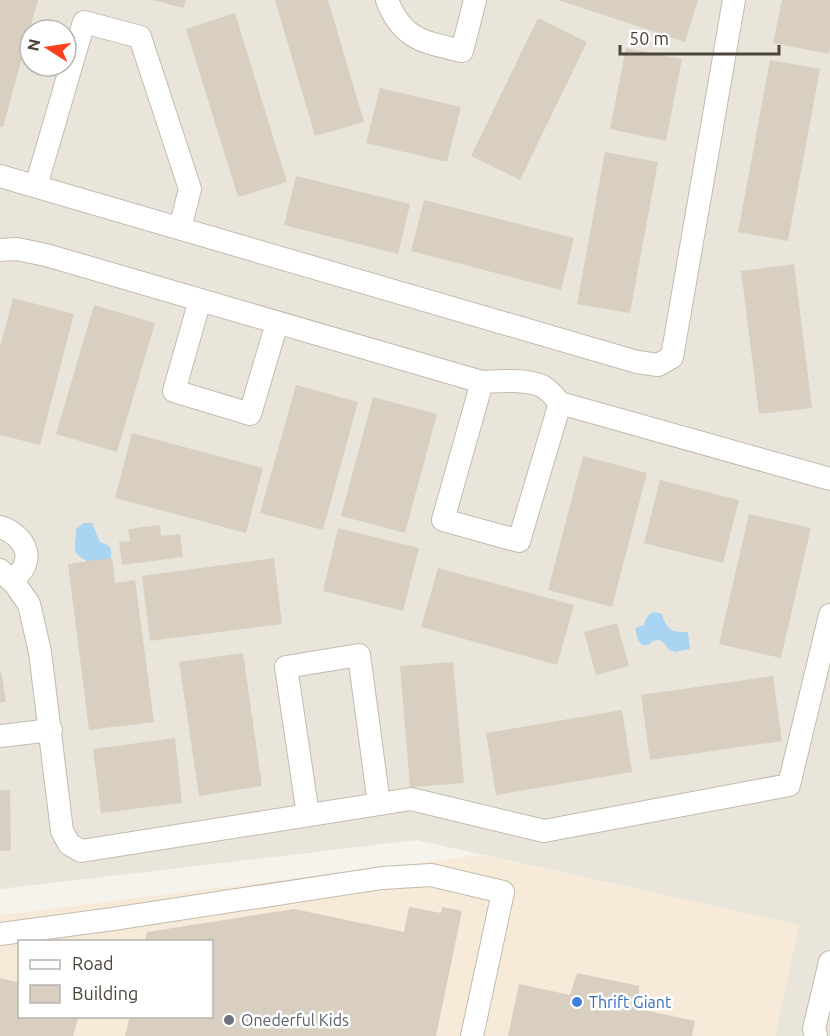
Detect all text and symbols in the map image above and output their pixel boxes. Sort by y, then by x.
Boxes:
north arrow [18,18,78,78]
scale bar [620,18,779,56]
text: 50 m [629,28,669,48]
text: N [23,37,43,53]
legend [18,940,213,1018]
text: Road [72,953,114,973]
text: Building [72,983,138,1003]
place label: Thrift Giant [589,993,672,1011]
marker: Thrift Giant [570,995,584,1009]
place label: Onederful Kids [241,1011,349,1029]
marker: Onederful Kids [222,1013,236,1027]

